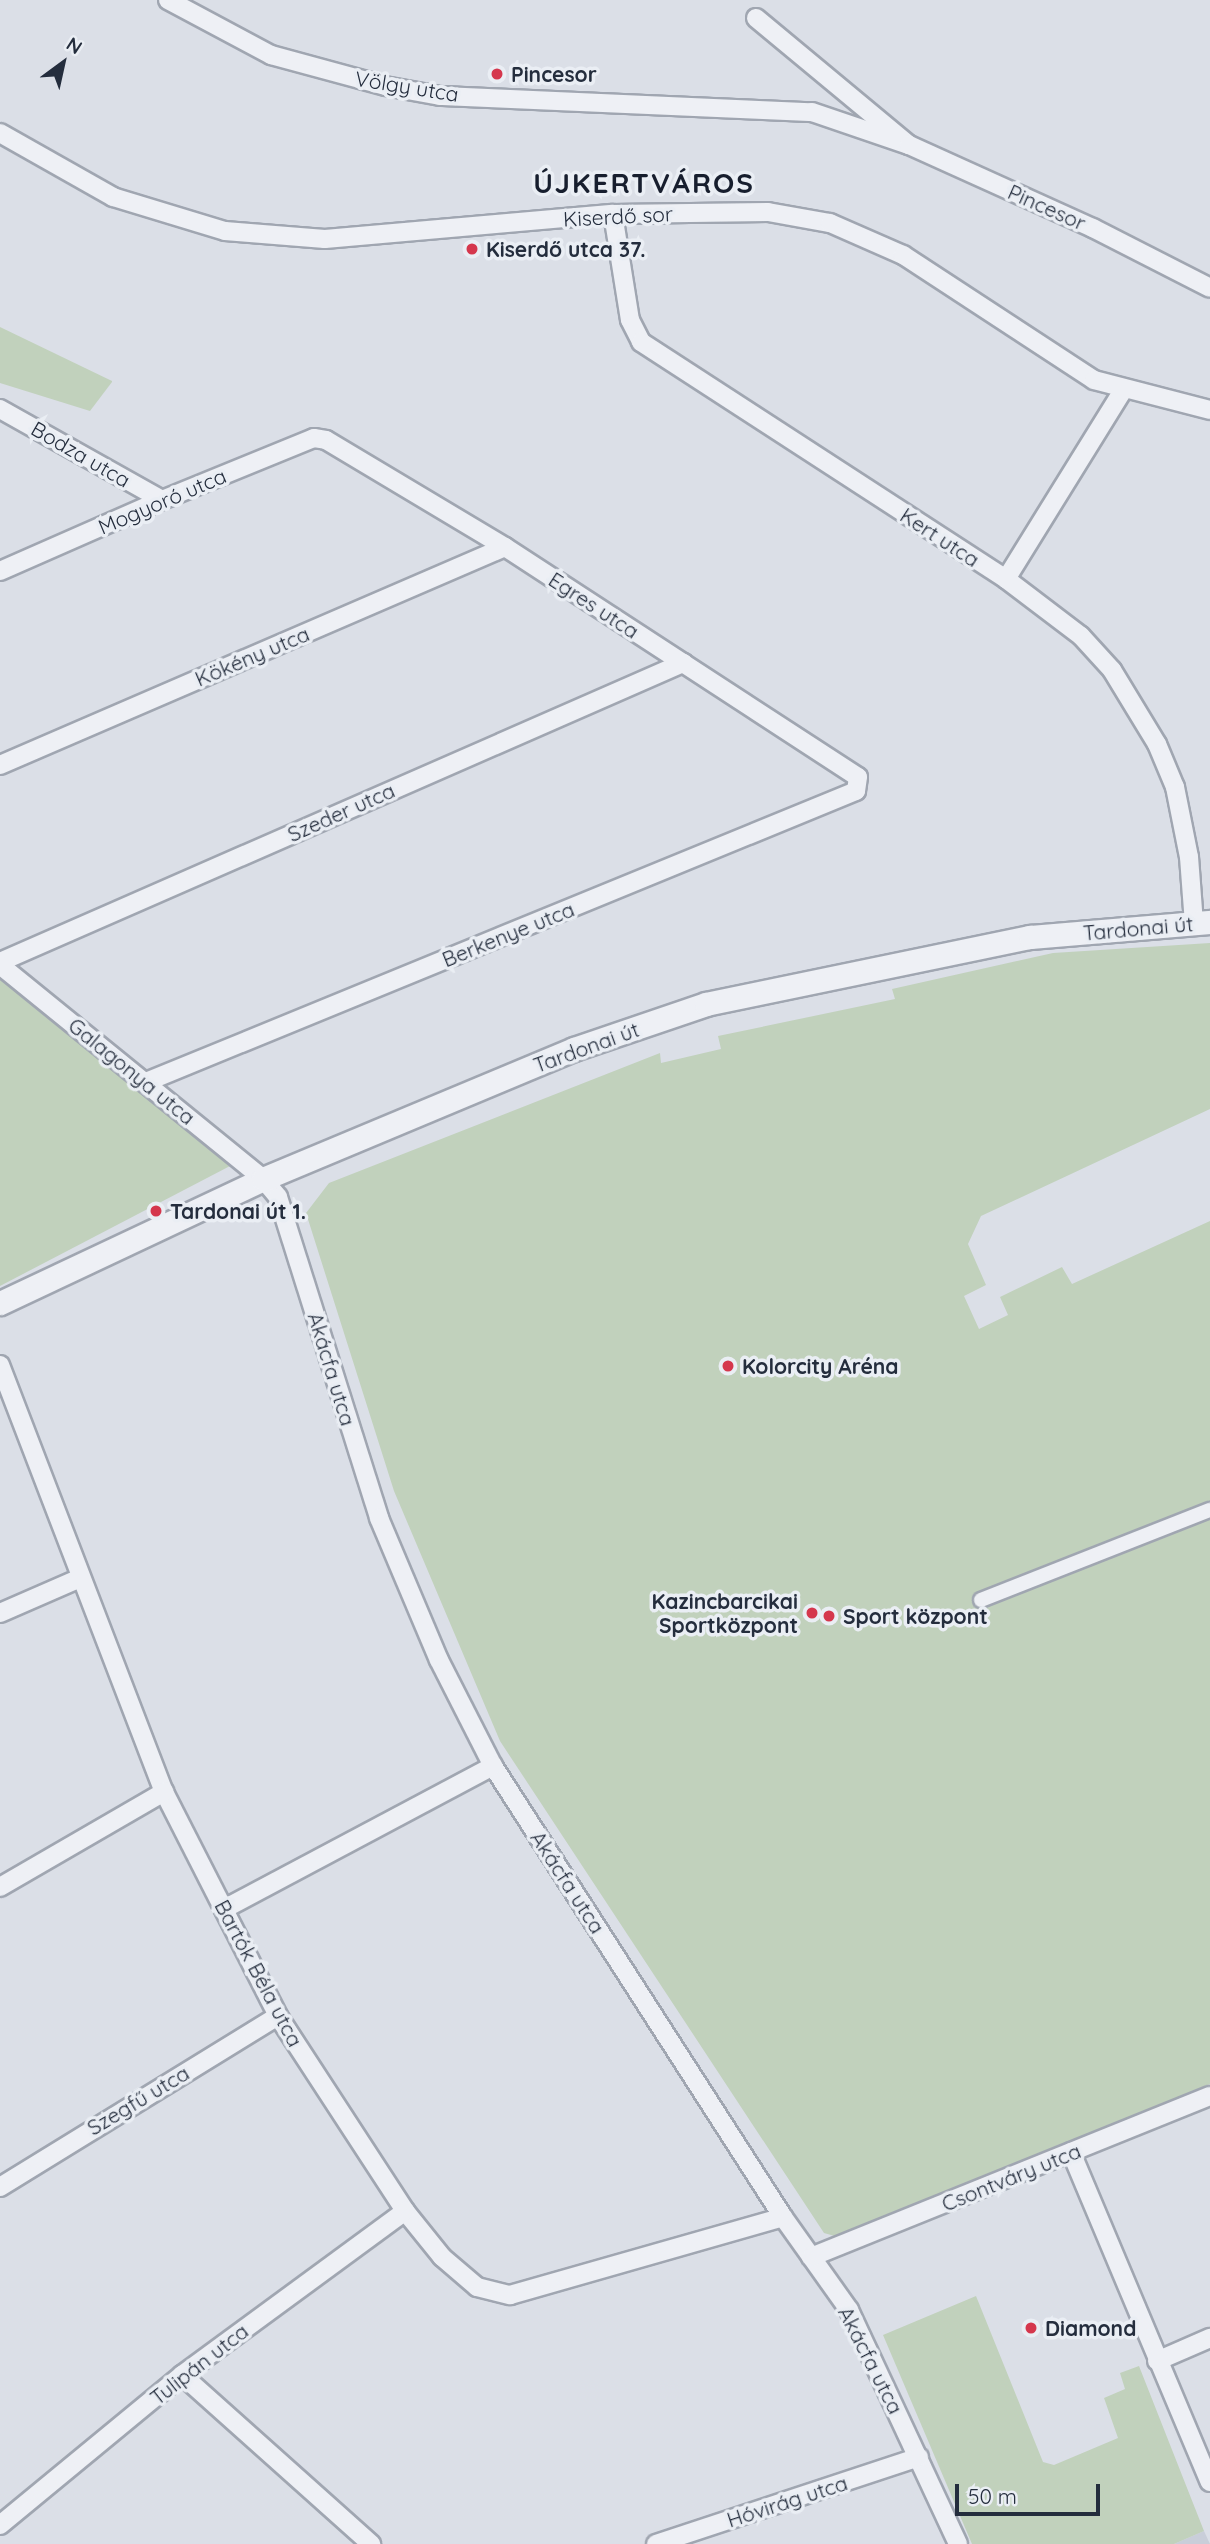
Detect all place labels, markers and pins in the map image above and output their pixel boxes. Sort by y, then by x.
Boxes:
place label: Pincesor [511,61,597,87]
marker: Pincesor [489,66,505,82]
place label: Kiserdő utca 37. [486,236,645,262]
marker: Kiserdő utca 37. [464,241,480,257]
place label: Tardonai út 1. [170,1198,306,1224]
marker: Tardonai út 1. [148,1203,164,1219]
place label: Kolorcity Aréna [742,1353,898,1379]
marker: Kolorcity Aréna [720,1358,736,1374]
place label: Kazincbarcikai Sportközpont [652,1588,798,1638]
place label: Sport központ [843,1603,988,1629]
marker: Kazincbarcikai Sportközpont [804,1605,820,1621]
marker: Sport központ [821,1608,837,1624]
place label: Diamond [1045,2315,1136,2341]
marker: Diamond [1023,2320,1039,2336]

